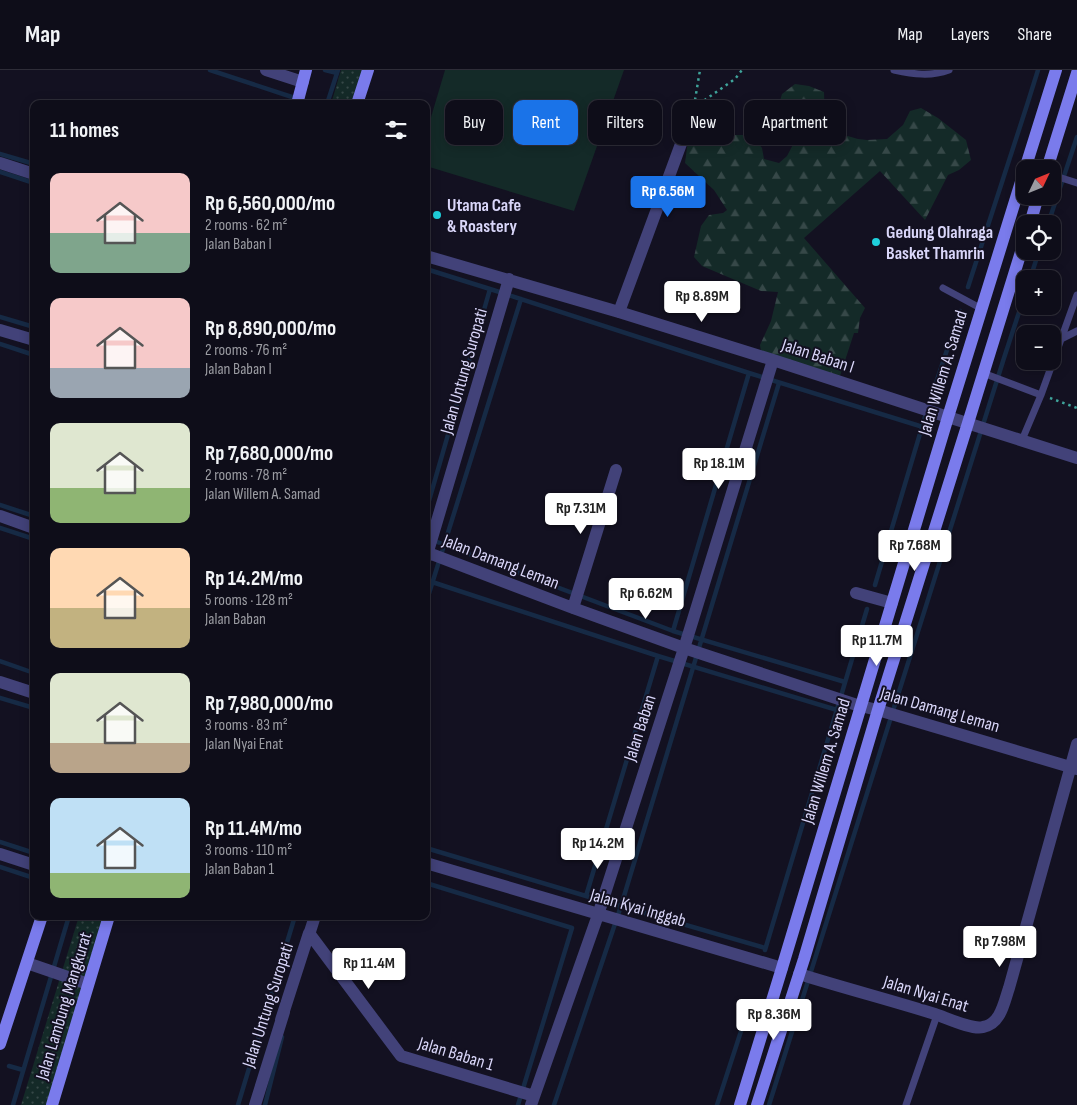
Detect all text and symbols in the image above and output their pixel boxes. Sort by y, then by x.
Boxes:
text: Map [25,20,60,49]
text: Map [898,24,923,45]
text: Layers [951,24,990,45]
text: Share [1018,24,1052,45]
chip: Buy [445,100,503,145]
chip: Rent [513,100,578,145]
chip: Filters [588,100,662,145]
chip: New [672,100,734,145]
chip: Apartment [744,100,846,145]
icon: filters [382,116,410,144]
text: 11 homes [50,118,119,143]
north arrow [1016,160,1061,205]
map controls [1016,160,1061,370]
pin: Rp 6.56M [616,176,720,218]
text: Rp 6.56M [642,182,694,201]
text: Rp 6,560,000/mo [205,191,335,216]
icon: home [90,193,150,253]
place label: Utama Cafe & Roastery [447,195,521,237]
marker: Utama Cafe & Roastery [431,209,443,221]
button: locate [1016,215,1061,260]
text: 2 rooms · 62 m² [205,216,288,235]
place label: Gedung Olahraga Basket Thamrin [886,222,993,264]
text: Jalan Baban I [205,235,272,254]
marker: Gedung Olahraga Basket Thamrin [870,236,882,248]
button: + [1016,270,1061,315]
pin: Rp 8.89M [650,280,754,323]
text: Rp 8.89M [675,287,729,306]
street label: Jalan Untung Suropati [436,306,492,437]
street label: Jalan Willem A. Samad [914,308,972,439]
text: Rp 8,890,000/mo [205,316,336,341]
icon: home [90,318,150,378]
button: − [1016,325,1061,370]
street label: Jalan Baban I [778,334,857,378]
text: 2 rooms · 76 m² [205,341,287,360]
text: Jalan Baban I [205,360,272,379]
text: Rp 7,680,000/mo [205,441,333,466]
icon: home [90,443,150,503]
pin: Rp 18.1M [667,448,771,490]
text: Rp 18.1M [693,454,745,473]
text: 2 rooms · 78 m² [205,466,287,485]
text: Jalan Willem A. Samad [205,485,320,504]
pin: Rp 7.31M [529,492,633,535]
text: Rp 7.31M [556,499,606,518]
street label: Jalan Damang Leman [439,530,562,594]
pin: Rp 7.68M [863,530,967,572]
text: Rp 7.68M [889,536,941,555]
text: Rp 14.2M/mo [205,566,303,591]
icon: home [90,568,150,628]
pin: Rp 6.62M [594,578,698,620]
text: Rp 6.62M [620,584,672,603]
text: 5 rooms · 128 m² [205,591,293,610]
text: Jalan Baban [205,610,266,629]
pin: Rp 11.7M [825,624,929,667]
text: Rp 11.7M [852,631,902,650]
street label: Jalan Damang Leman [877,683,1002,737]
text: Rp 7,980,000/mo [205,691,333,716]
street label: Jalan Baban [619,692,661,765]
icon: home [90,693,150,753]
street label: Jalan Willem A. Samad [797,696,855,827]
text: 3 rooms · 83 m² [205,716,288,735]
text: Jalan Nyai Enat [205,735,283,754]
text: Rp 11.4M/mo [205,816,302,841]
icon: home [90,818,150,878]
pin: Rp 14.2M [546,828,650,870]
text: Rp 14.2M [572,834,624,853]
text: 3 rooms · 110 m² [205,841,292,860]
text: Jalan Baban 1 [205,860,274,879]
street label: Jalan Kyai Inggab [587,884,688,932]
pin: Rp 7.98M [948,926,1052,968]
street label: Jalan Lambung Mangkurat [31,929,97,1083]
text: Rp 7.98M [974,932,1026,951]
street label: Jalan Untung Suropati [238,940,298,1071]
pin: Rp 11.4M [317,948,421,990]
text: Rp 11.4M [343,954,395,973]
street label: Jalan Nyai Enat [880,971,972,1017]
pin: Rp 8.36M [722,998,826,1041]
text: Rp 8.36M [747,1005,801,1024]
street label: Jalan Baban 1 [415,1032,497,1076]

